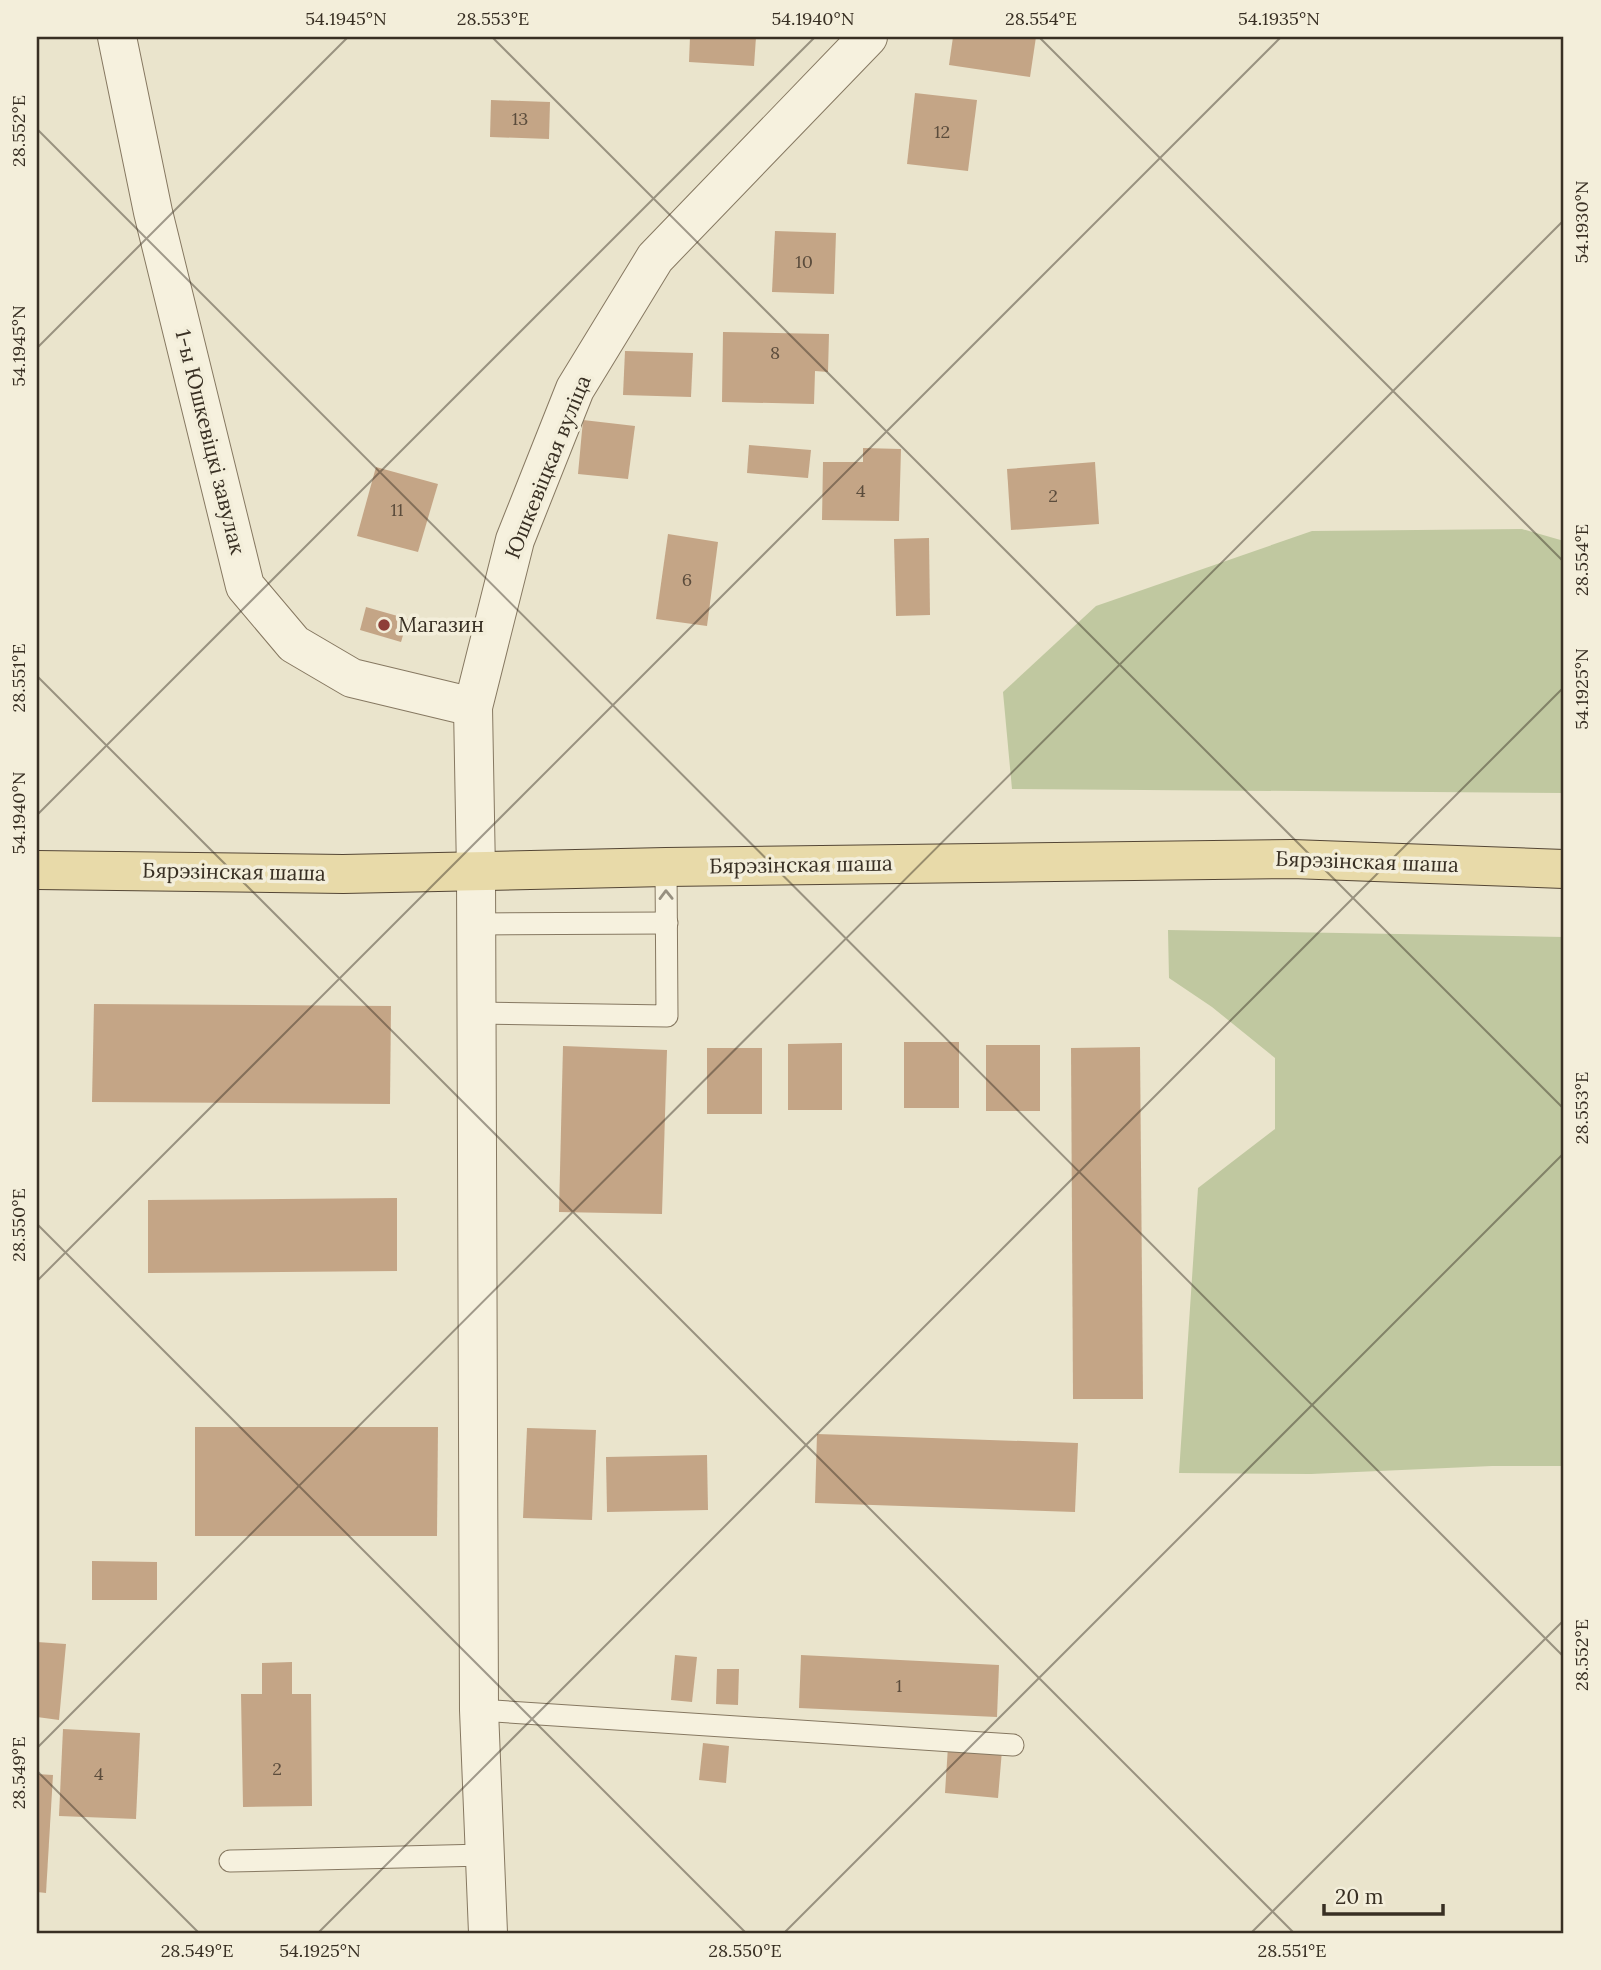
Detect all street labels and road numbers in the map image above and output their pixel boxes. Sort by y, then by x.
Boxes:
street label: 1-ы Юшкевіцкі завулак [169,327,252,558]
street label: Юшкевіцкая вуліца [498,371,597,562]
street label: Бярэзінская шаша [1275,845,1459,878]
street label: Бярэзінская шаша [709,849,893,880]
street label: Бярэзінская шаша [142,856,326,887]

